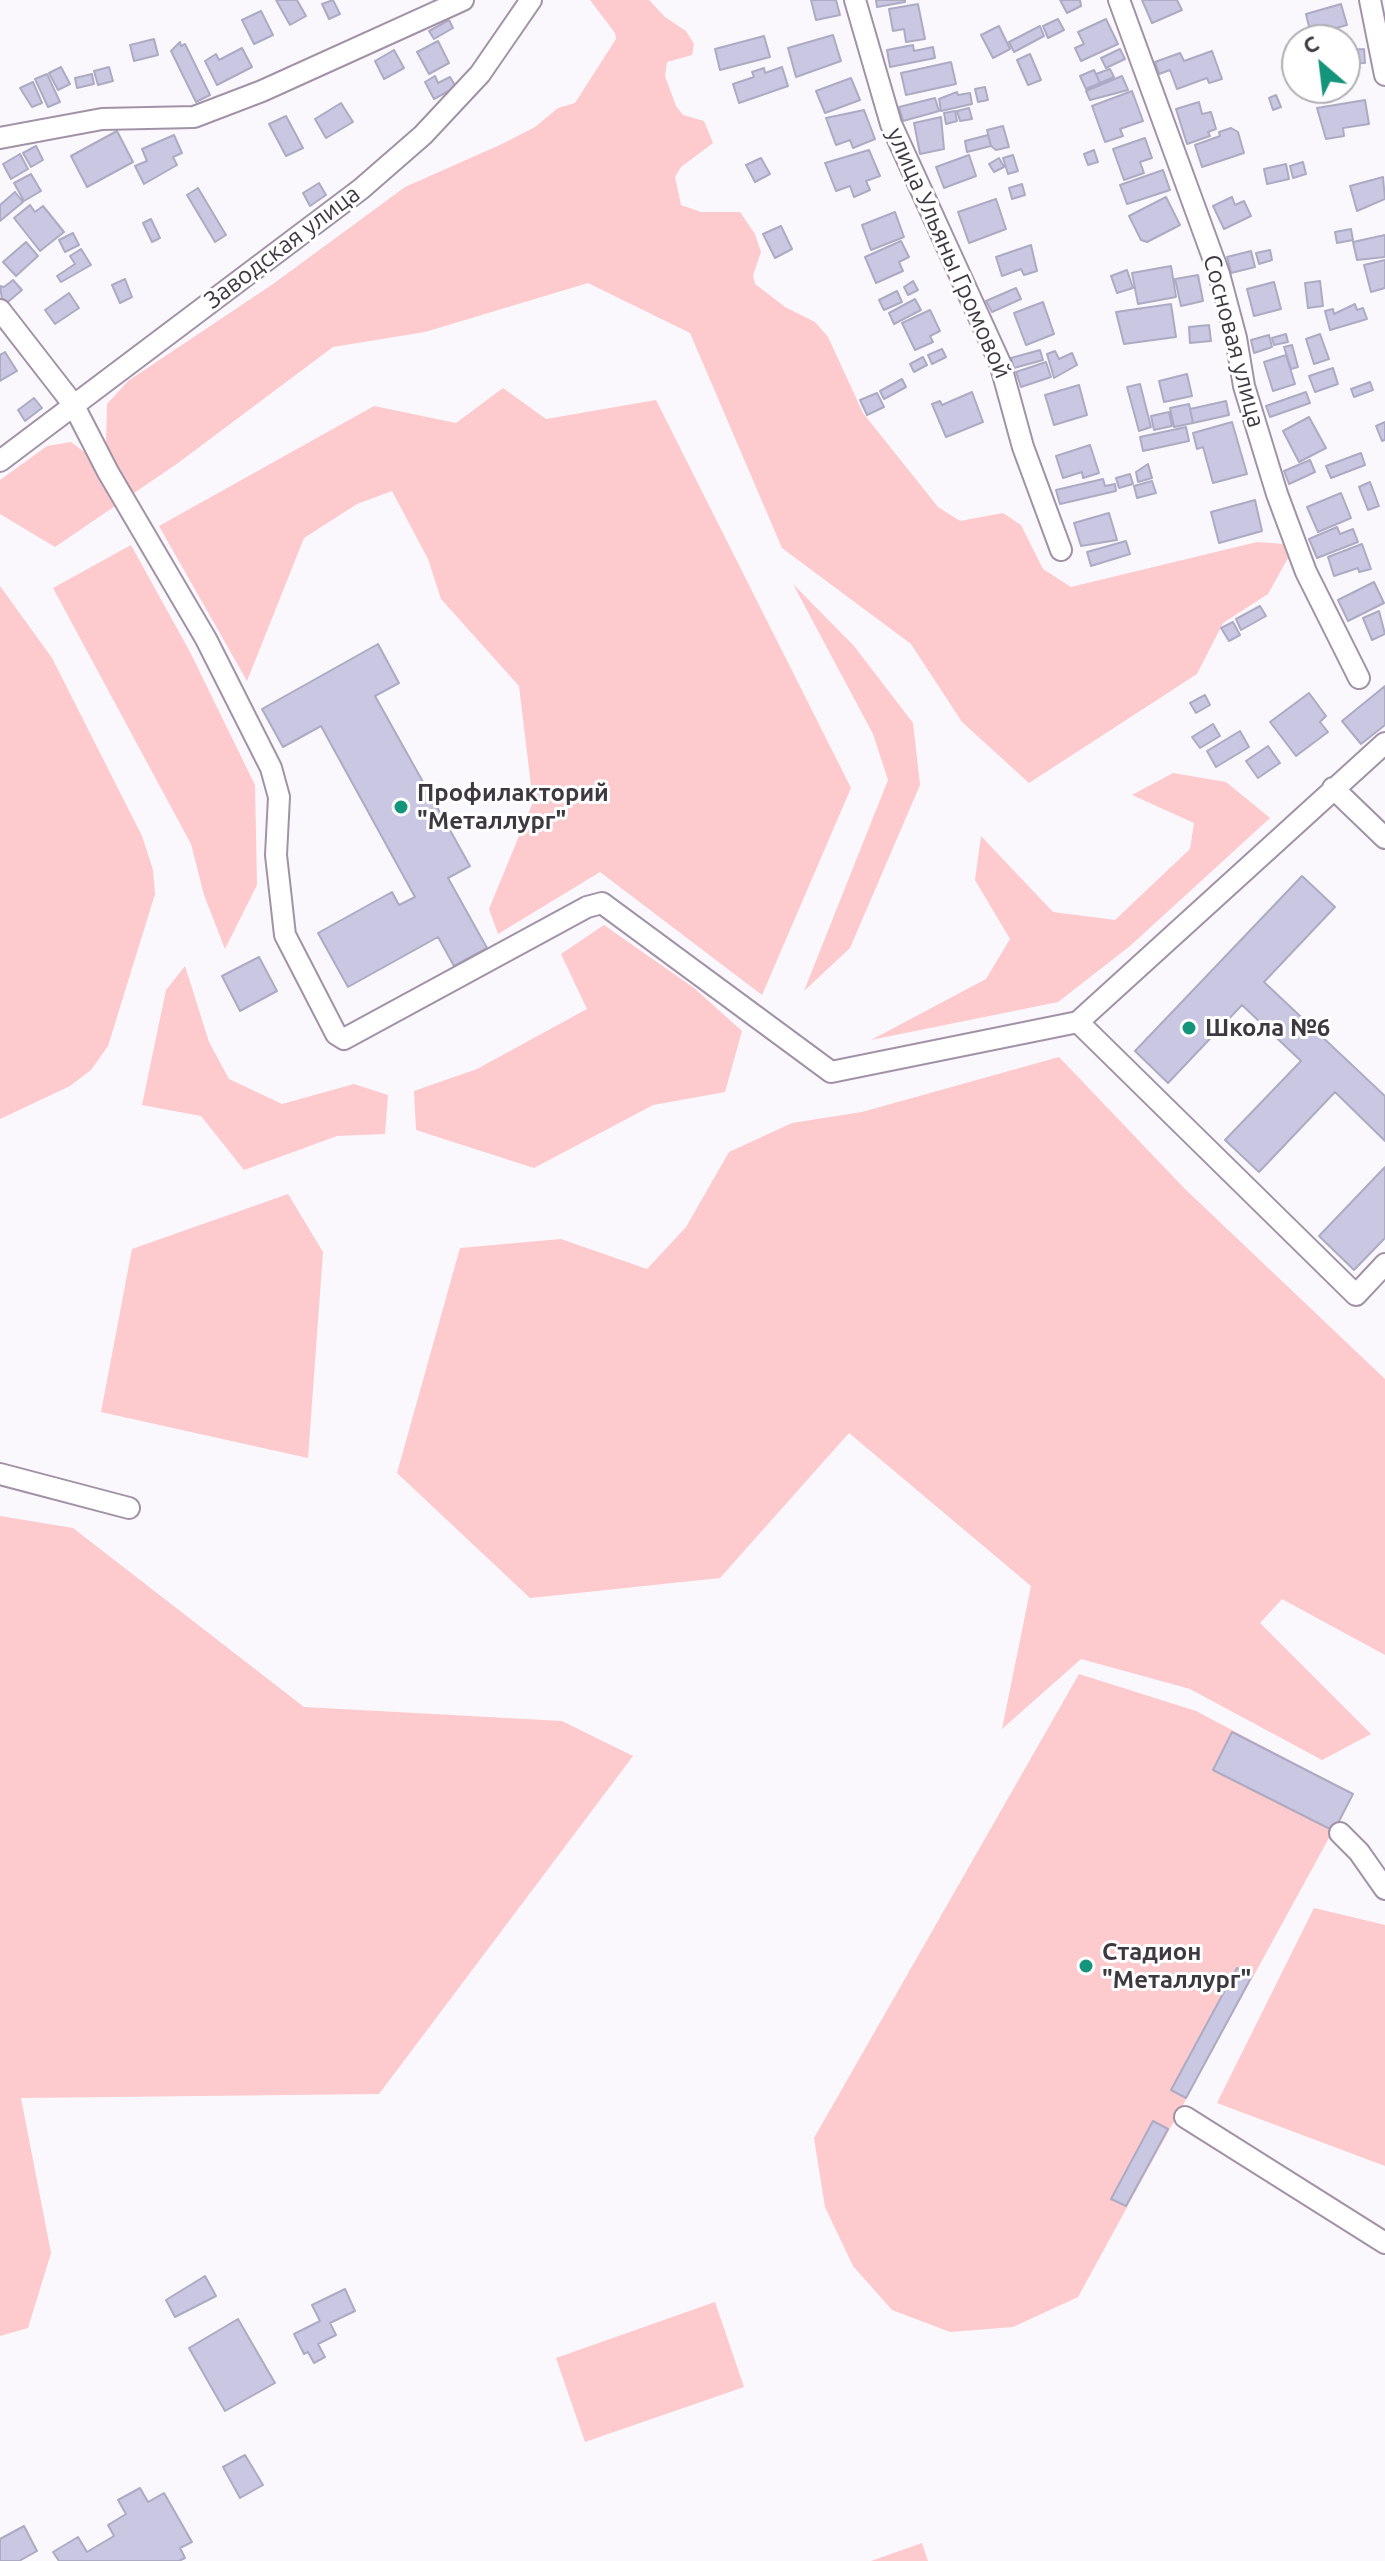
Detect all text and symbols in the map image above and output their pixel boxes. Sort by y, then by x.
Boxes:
north arrow [1281,24,1361,104]
text: С [1298,30,1323,58]
street label: улица Ульяны Громовой [881,123,1017,383]
street label: Заводская улица [199,179,365,315]
street label: Сосновая улица [1197,251,1271,431]
place label: Профилакторий "Металлург" [417,779,609,835]
marker: Профилакторий "Металлург" [392,798,410,816]
place label: Школа №6 [1205,1014,1330,1042]
marker: Школа №6 [1180,1019,1198,1037]
place label: Стадион "Металлург" [1102,1938,1251,1994]
marker: Стадион "Металлург" [1077,1957,1095,1975]

